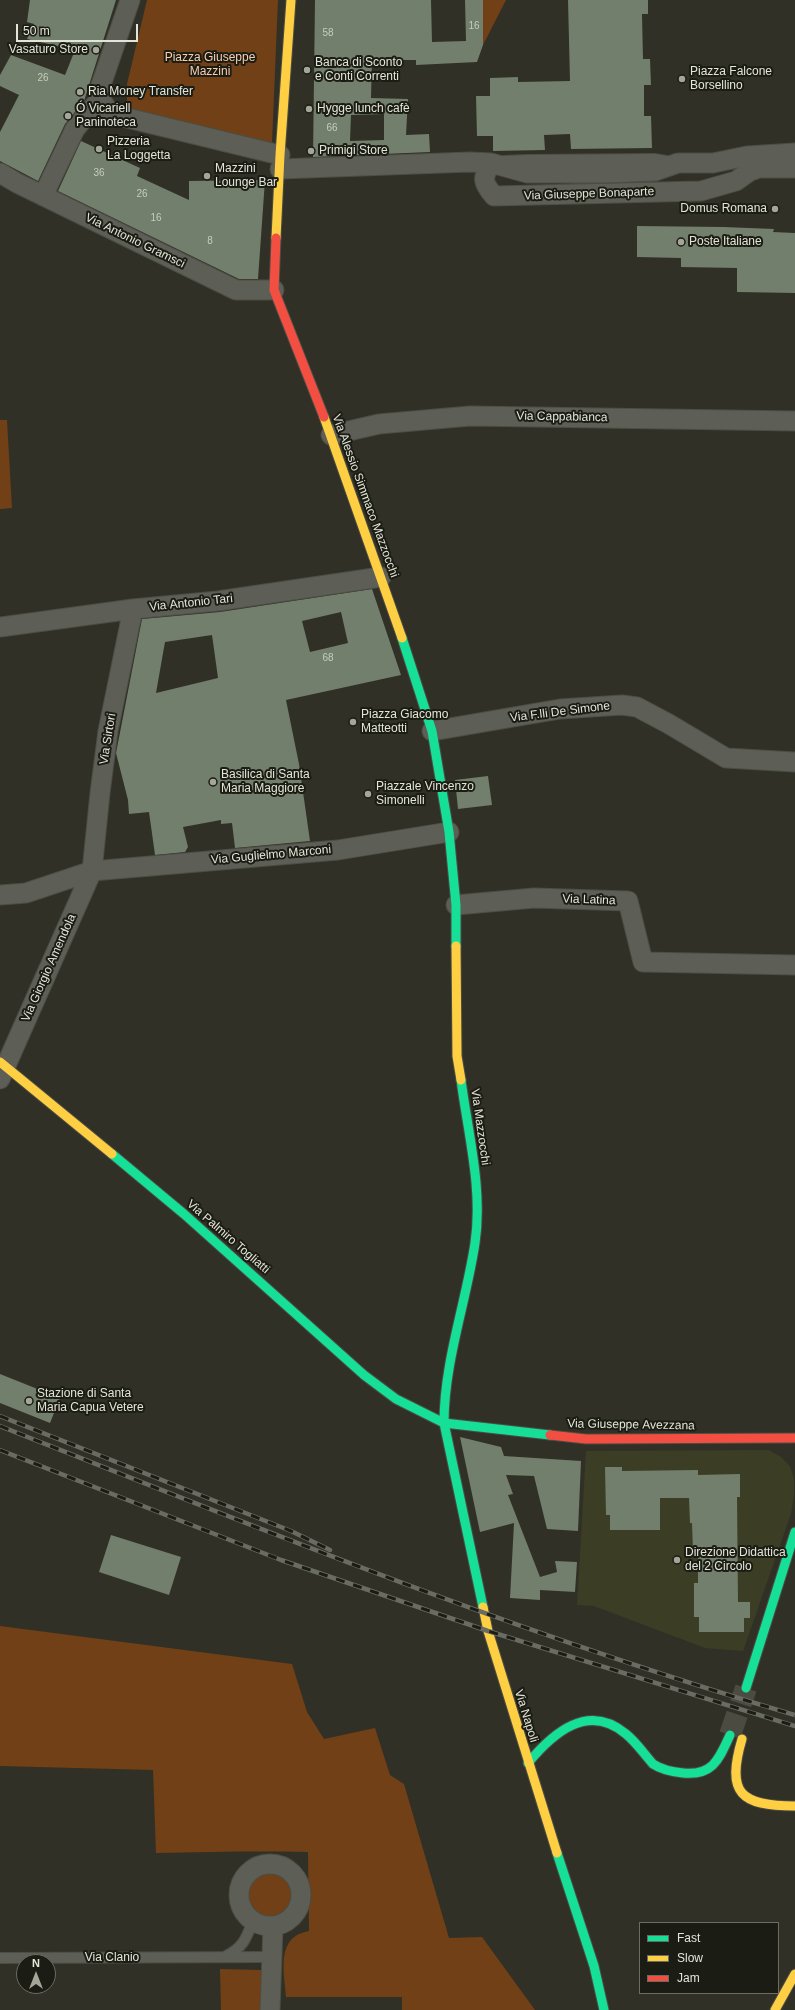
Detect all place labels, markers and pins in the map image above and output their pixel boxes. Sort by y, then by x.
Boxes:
place label: Vasaturo Store [9,43,88,57]
marker: Vasaturo Store [91,45,101,55]
place label: Banca di Sconto e Conti Correnti [315,56,402,84]
marker: Banca di Sconto e Conti Correnti [302,65,312,75]
place label: Piazza Falcone Borsellino [690,65,772,93]
marker: Piazza Falcone Borsellino [677,74,687,84]
place label: Ria Money Transfer [88,85,193,99]
marker: Ria Money Transfer [75,87,85,97]
place label: Ó Vicariell Paninoteca [76,102,136,130]
place label: Hygge lunch cafè [317,102,410,116]
marker: Hygge lunch cafè [304,104,314,114]
marker: Ó Vicariell Paninoteca [63,111,73,121]
place label: Pizzeria La Loggetta [107,135,170,163]
marker: Pizzeria La Loggetta [94,144,104,154]
place label: Primigi Store [319,144,388,158]
marker: Primigi Store [306,146,316,156]
place label: Mazzini Lounge Bar [215,162,277,190]
marker: Mazzini Lounge Bar [202,171,212,181]
place label: Domus Romana [680,202,767,216]
marker: Domus Romana [770,204,780,214]
place label: Poste Italiane [689,235,762,249]
marker: Poste Italiane [676,237,686,247]
place label: Piazza Giacomo Matteotti [361,708,448,736]
marker: Piazza Giacomo Matteotti [348,717,358,727]
place label: Basilica di Santa Maria Maggiore [221,768,310,796]
marker: Basilica di Santa Maria Maggiore [208,777,218,787]
place label: Piazzale Vincenzo Simonelli [376,780,474,808]
marker: Piazzale Vincenzo Simonelli [363,789,373,799]
place label: Stazione di Santa Maria Capua Vetere [37,1387,144,1415]
marker: Stazione di Santa Maria Capua Vetere [24,1396,34,1406]
place label: Direzione Didattica del 2 Circolo [685,1546,786,1574]
marker: Direzione Didattica del 2 Circolo [672,1555,682,1565]

